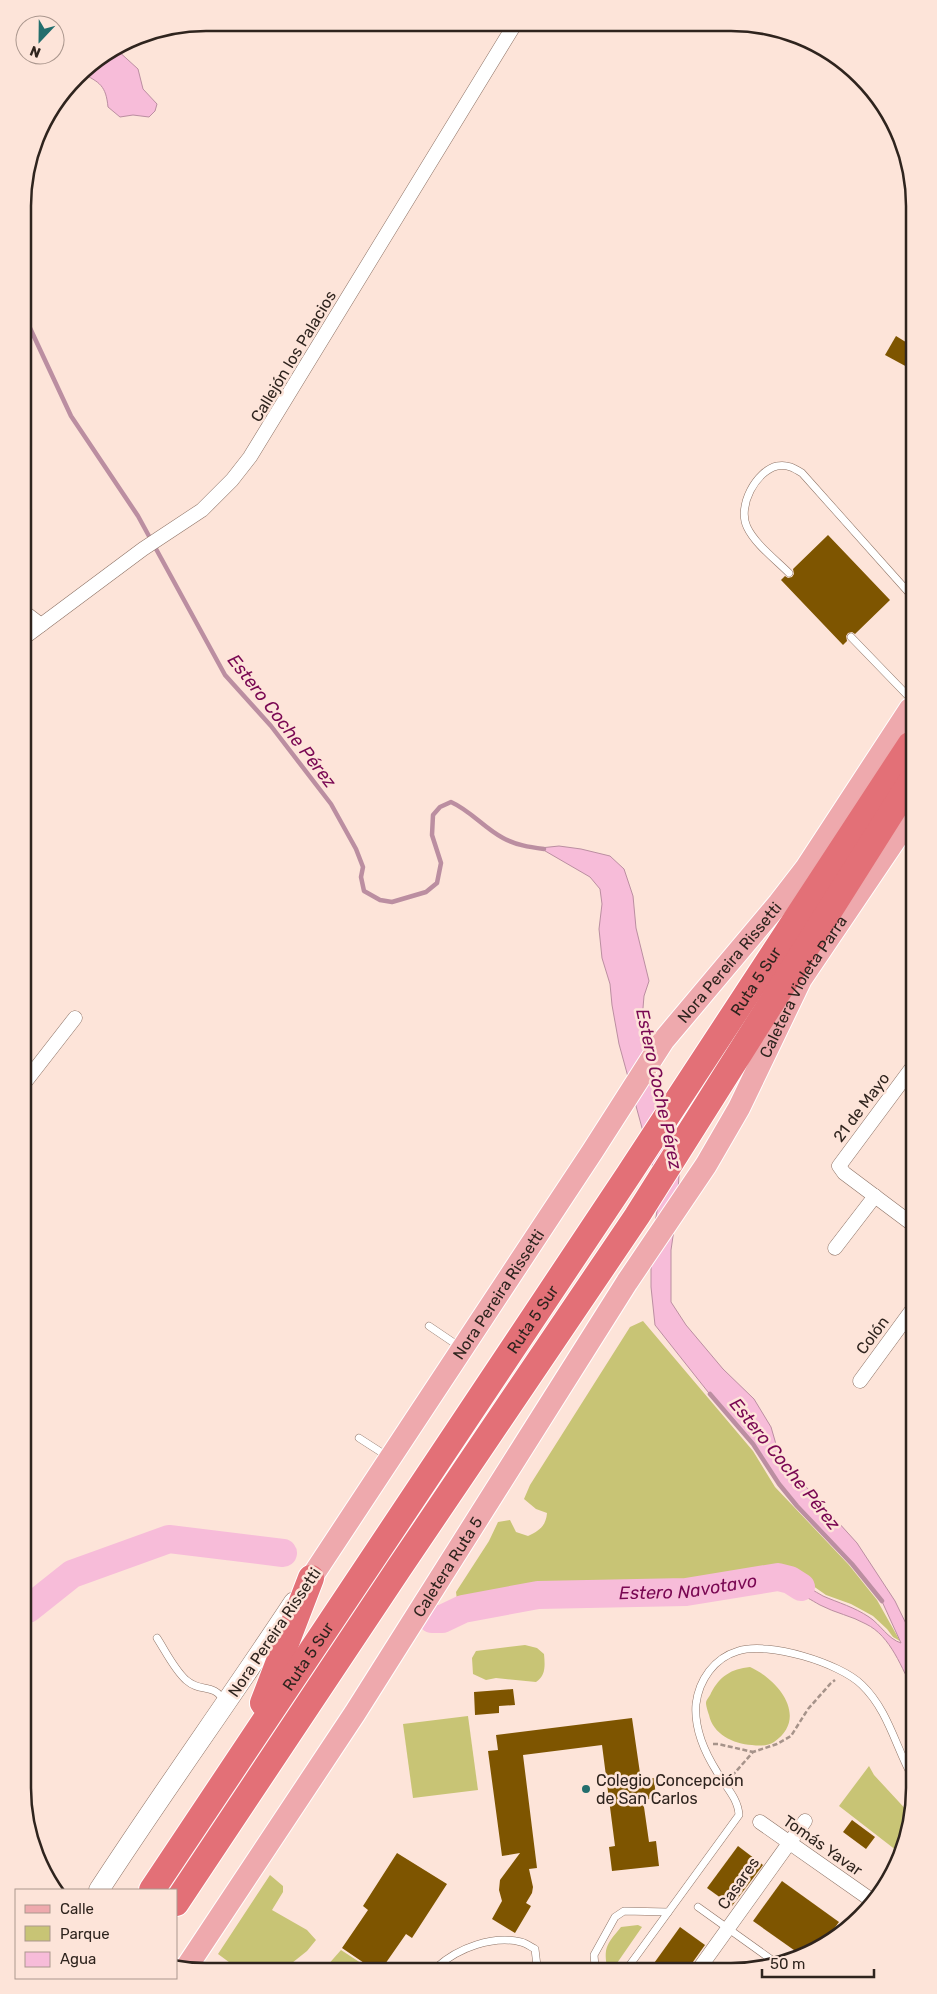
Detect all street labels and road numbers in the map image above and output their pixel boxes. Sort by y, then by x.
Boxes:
street label: Callejón los Palacios [247,287,340,425]
street label: Nora Pereira Rissetti [674,898,786,1027]
street label: Caletera Violeta Parra [756,912,851,1061]
street label: Ruta 5 Sur [726,943,785,1019]
street label: 21 de Mayo [829,1069,894,1146]
street label: Nora Pereira Rissetti [449,1226,548,1363]
street label: Ruta 5 Sur [503,1282,562,1357]
street label: Colón [852,1313,893,1358]
street label: Caletera Ruta 5 [409,1513,487,1621]
street label: Nora Pereira Rissetti [224,1564,325,1700]
street label: Ruta 5 Sur [279,1619,338,1694]
street label: Tomás Yavar [779,1811,866,1880]
street label: Casares [714,1853,763,1913]

